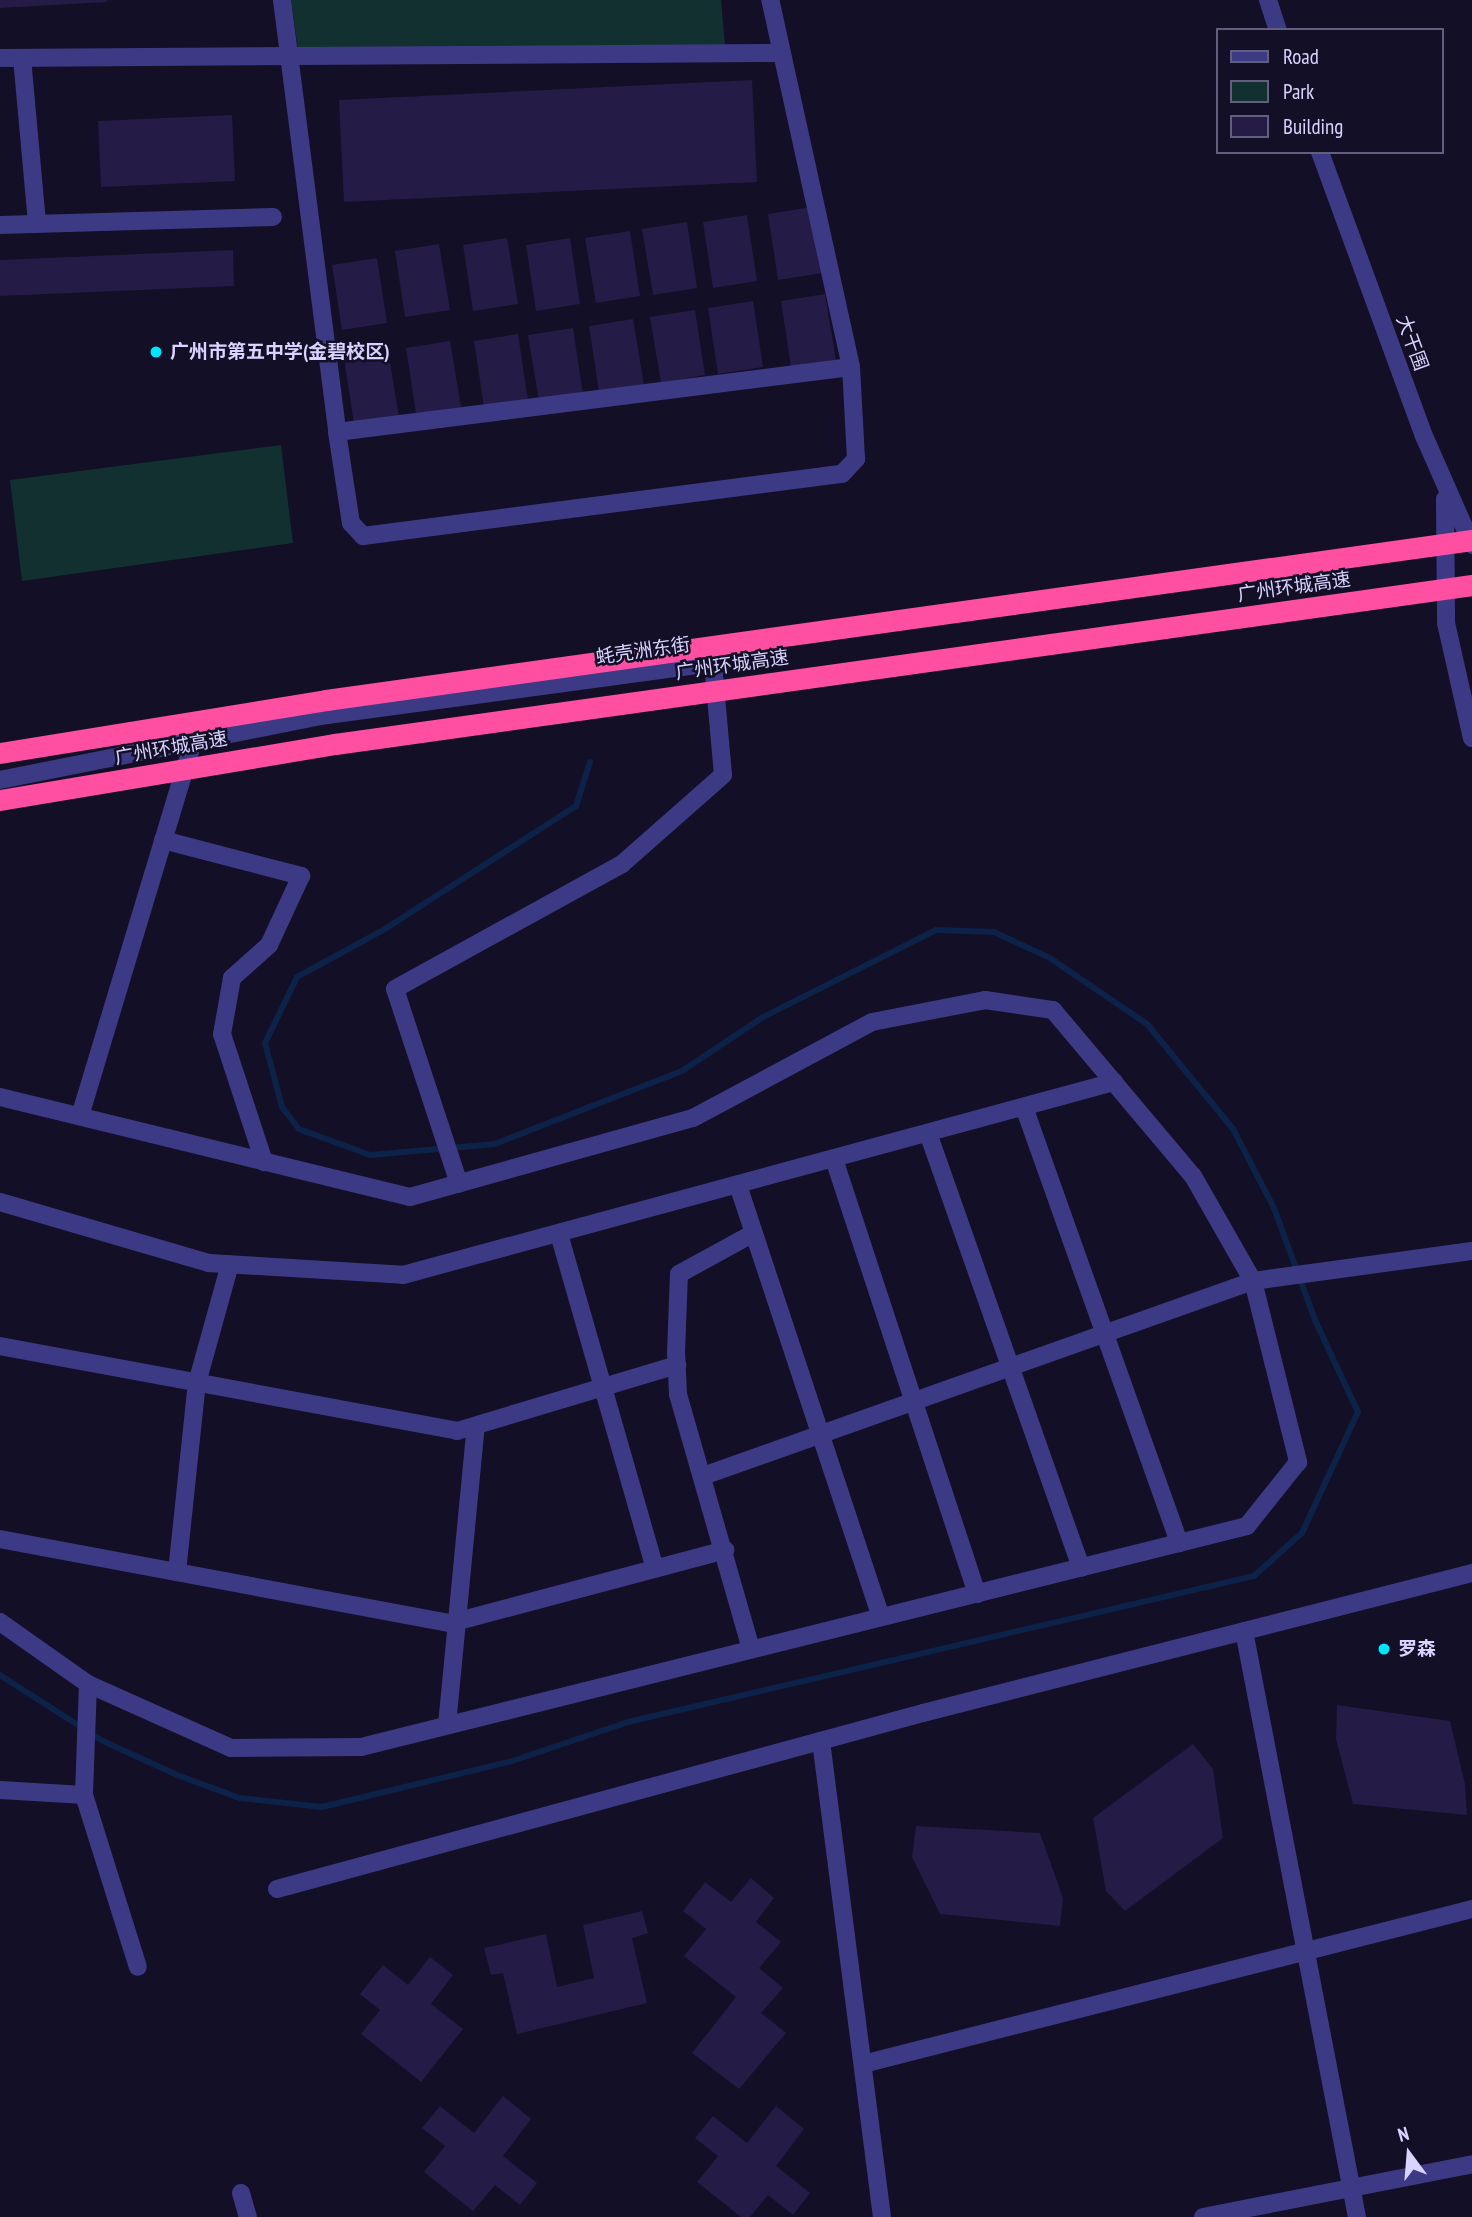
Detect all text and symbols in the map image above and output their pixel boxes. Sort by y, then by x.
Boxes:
legend [1216,28,1444,154]
text: Road [1283,43,1319,70]
text: Park [1283,78,1314,105]
text: Building [1283,113,1343,140]
street label: 大干围 [1392,312,1432,374]
place label: 广州市第五中学(金碧校区) [170,341,390,363]
marker: 广州市第五中学(金碧校区) [148,344,164,360]
street label: 广州环城高速 [1236,568,1352,606]
street label: 蚝壳洲东街 [594,633,692,669]
street label: 广州环城高速 [674,646,790,684]
street label: 广州环城高速 [113,727,229,769]
place label: 罗森 [1398,1638,1436,1660]
marker: 罗森 [1376,1641,1392,1657]
north arrow [1374,2119,1444,2189]
text: N [1395,2121,1411,2147]

